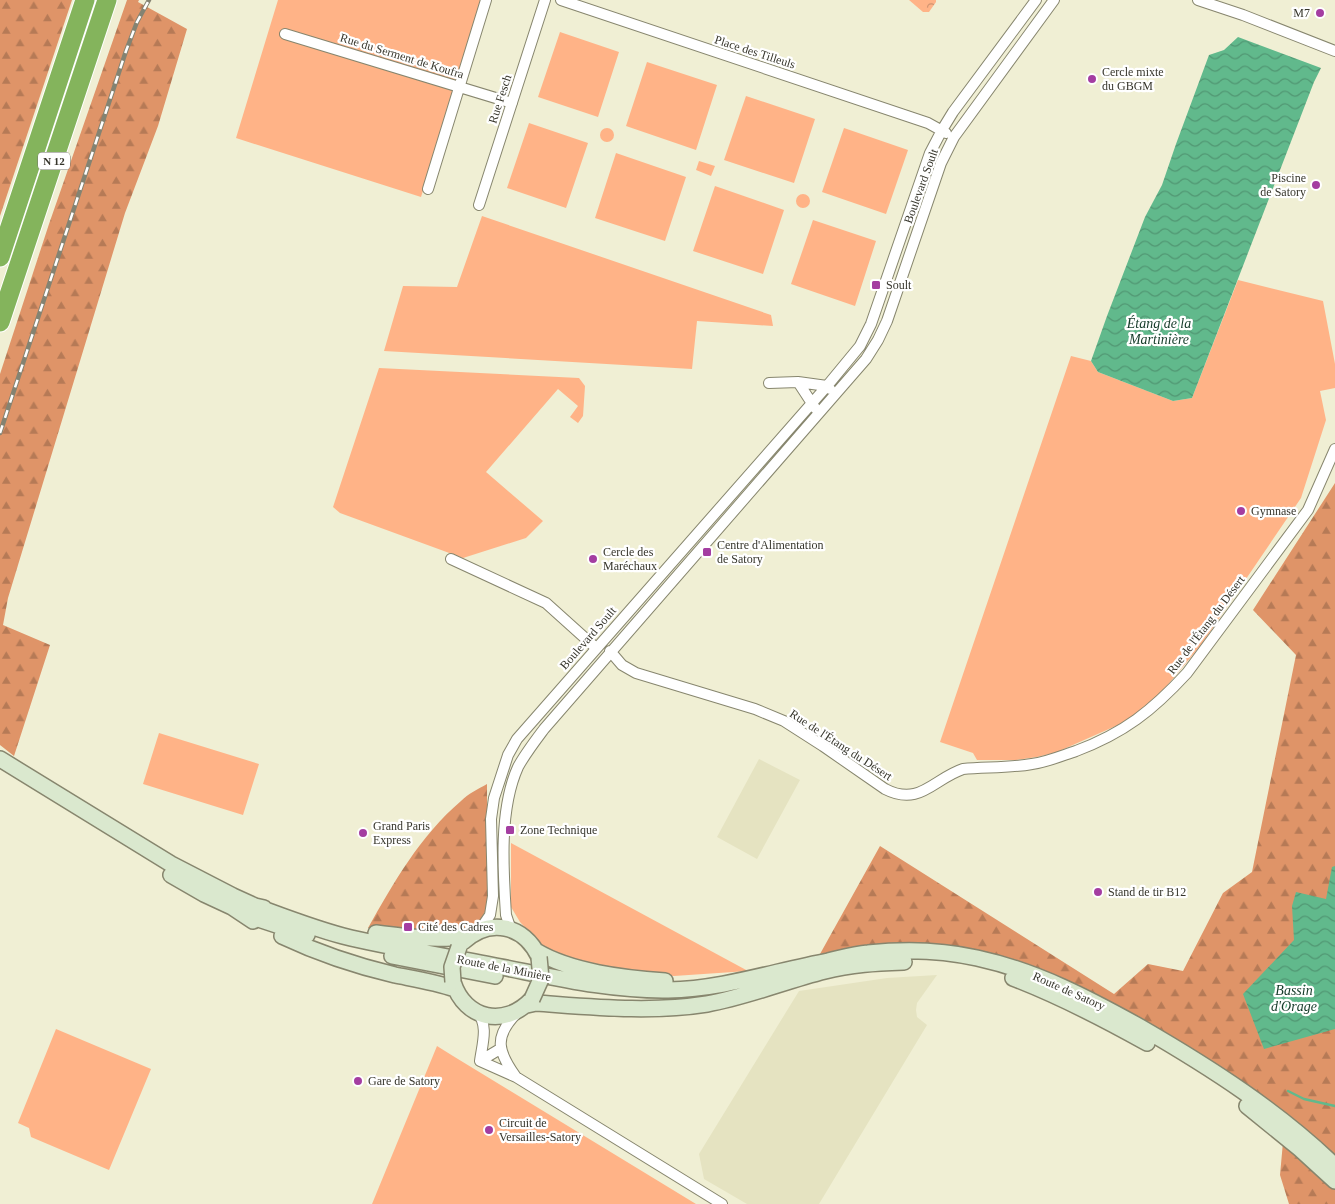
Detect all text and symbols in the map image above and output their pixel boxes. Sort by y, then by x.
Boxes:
place label: M7 [1293,6,1310,20]
marker: M7 [1314,7,1326,19]
street label: Rue du Serment de Koufra [338,31,466,82]
street label: Place des Tilleuls [713,32,797,72]
place label: Cercle mixte du GBGM [1102,65,1164,93]
street label: Rue Fesch [486,73,514,125]
marker: Cercle mixte du GBGM [1086,73,1098,85]
street label: Boulevard Soult [901,146,941,225]
road number: N 12 [38,153,70,170]
place label: Piscine de Satory [1260,171,1306,199]
marker: Piscine de Satory [1310,179,1322,191]
place label: Soult [886,278,912,292]
marker: Soult [870,279,882,291]
water label: Étang de la Martinière [1126,315,1191,347]
place label: Gymnase [1251,504,1296,518]
marker: Gymnase [1235,505,1247,517]
place label: Centre d'Alimentation de Satory [717,538,823,566]
place label: Cercle des Maréchaux [603,545,657,573]
marker: Centre d'Alimentation de Satory [701,546,713,558]
marker: Cercle des Maréchaux [587,553,599,565]
street label: Rue de l'Étang du Désert [1164,573,1248,677]
street label: Boulevard Soult [557,603,619,672]
street label: Rue de l'Étang du Désert [787,707,895,784]
place label: Grand Paris Express [373,819,430,847]
place label: Zone Technique [520,823,597,837]
marker: Zone Technique [504,824,516,836]
marker: Grand Paris Express [357,827,369,839]
place label: Stand de tir B12 [1108,885,1186,899]
marker: Stand de tir B12 [1092,886,1104,898]
place label: Cité des Cadres [418,920,494,934]
marker: Cité des Cadres [402,921,414,933]
street label: Route de la Minière [456,952,552,984]
street label: Route de Satory [1031,969,1107,1013]
water label: Bassin d'Orage [1271,983,1317,1014]
place label: Gare de Satory [368,1074,440,1088]
marker: Gare de Satory [352,1075,364,1087]
place label: Circuit de Versailles-Satory [499,1116,581,1144]
marker: Circuit de Versailles-Satory [483,1124,495,1136]

